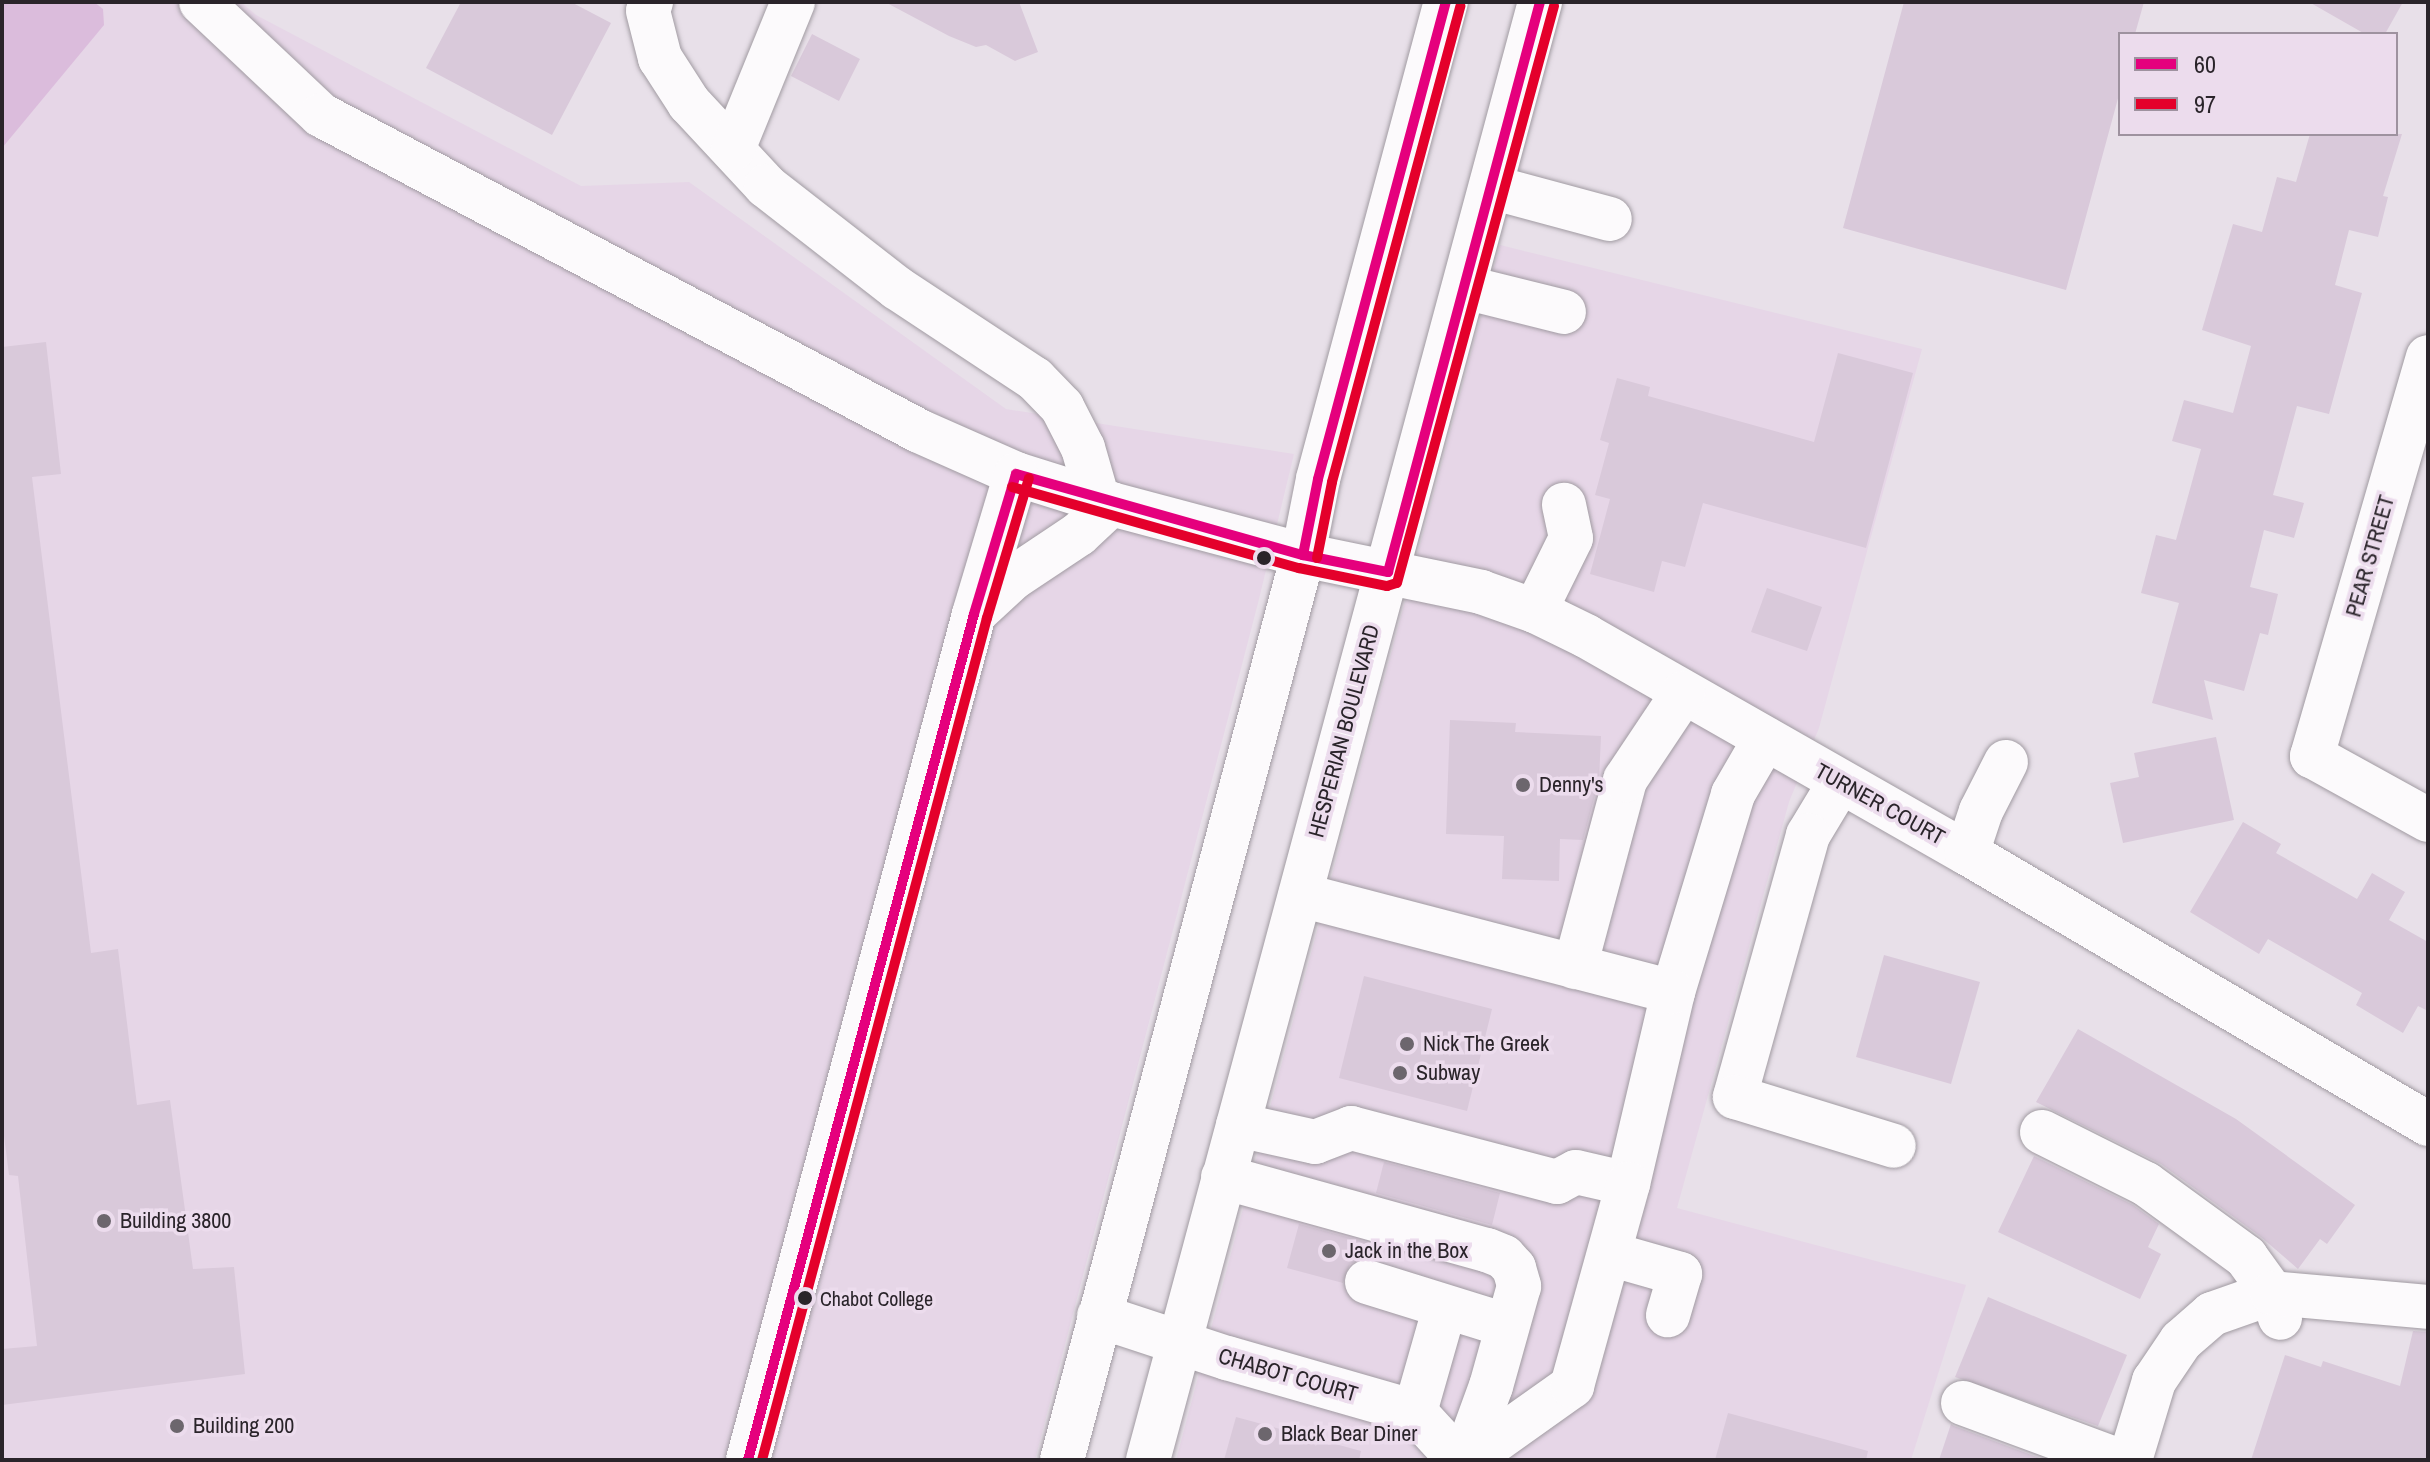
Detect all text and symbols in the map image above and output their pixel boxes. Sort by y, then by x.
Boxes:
legend [2118,32,2398,136]
text: 60 [2194,48,2216,80]
text: 97 [2194,88,2216,120]
street label: PEAR STREET [2340,492,2400,620]
unlabelled marker [1256,550,1272,566]
street label: HESPERIAN BOULEVARD [1303,622,1385,840]
street label: TURNER COURT [1811,758,1949,850]
place label: Denny's [1539,772,1604,798]
marker: Denny's [1514,776,1532,794]
place label: Nick The Greek [1423,1031,1549,1057]
marker: Nick The Greek [1398,1035,1416,1053]
place label: Subway [1416,1060,1480,1086]
marker: Subway [1391,1064,1409,1082]
place label: Building 3800 [120,1208,231,1234]
marker: Building 3800 [95,1212,113,1230]
place label: Jack in the Box [1345,1238,1468,1264]
marker: Jack in the Box [1320,1242,1338,1260]
place label: Chabot College [820,1286,933,1310]
marker: Chabot College [797,1290,813,1306]
street label: CHABOT COURT [1215,1342,1361,1408]
place label: Building 200 [193,1413,294,1439]
marker: Building 200 [168,1417,186,1435]
place label: Black Bear Diner [1281,1421,1417,1447]
marker: Black Bear Diner [1256,1425,1274,1443]

